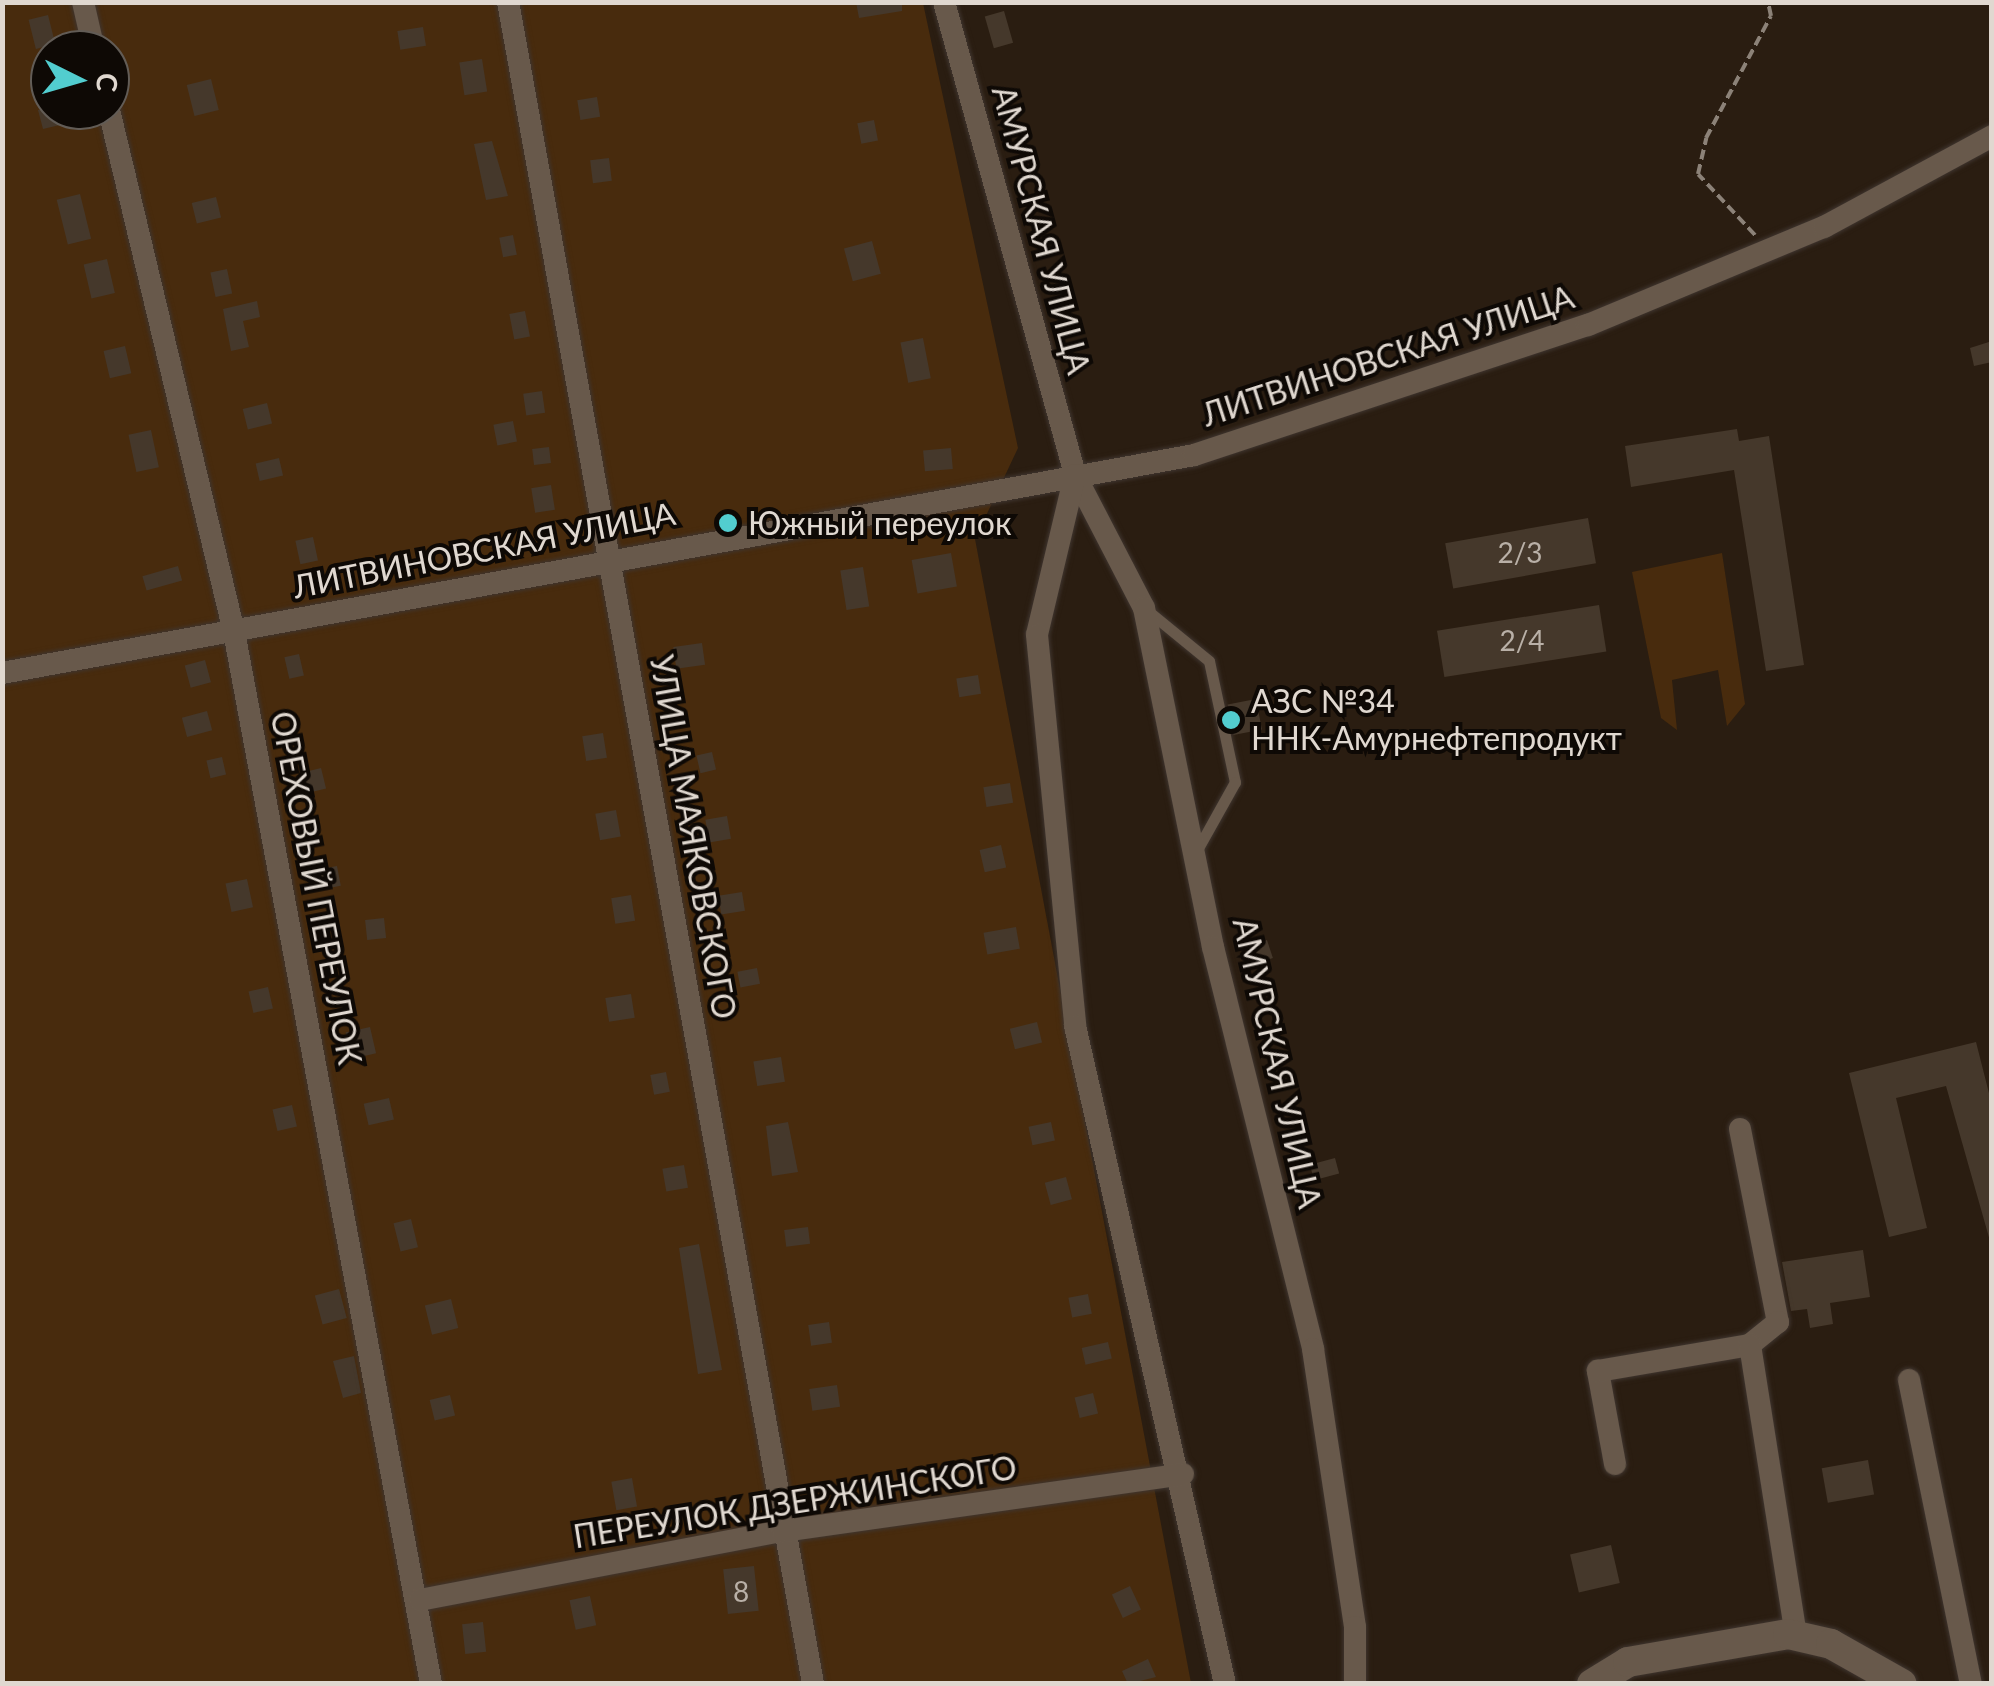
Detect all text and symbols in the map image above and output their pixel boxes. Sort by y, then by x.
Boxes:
north arrow [30,30,130,130]
text: С [90,72,126,93]
street label: АМУРСКАЯ УЛИЦА [984,82,1098,378]
street label: ЛИТВИНОВСКАЯ УЛИЦА [1197,278,1579,434]
street label: ЛИТВИНОВСКАЯ УЛИЦА [290,494,678,606]
place label: Южный переулок [748,504,1011,542]
marker: Южный переулок [717,512,739,534]
house number: 2/3 [1497,535,1543,569]
house number: 2/4 [1499,623,1545,657]
street label: УЛИЦА МАЯКОВСКОГО [642,652,744,1022]
place label: АЗС №34 ННК-Амурнефтепродукт [1251,683,1622,758]
street label: ОРЕХОВЫЙ ПЕРЕУЛОК [263,708,369,1068]
marker: АЗС №34 ННК-Амурнефтепродукт [1220,709,1242,731]
street label: АМУРСКАЯ УЛИЦА [1225,914,1329,1212]
street label: ПЕРЕУЛОК ДЗЕРЖИНСКОГО [571,1448,1019,1556]
house number: 8 [733,1574,749,1608]

